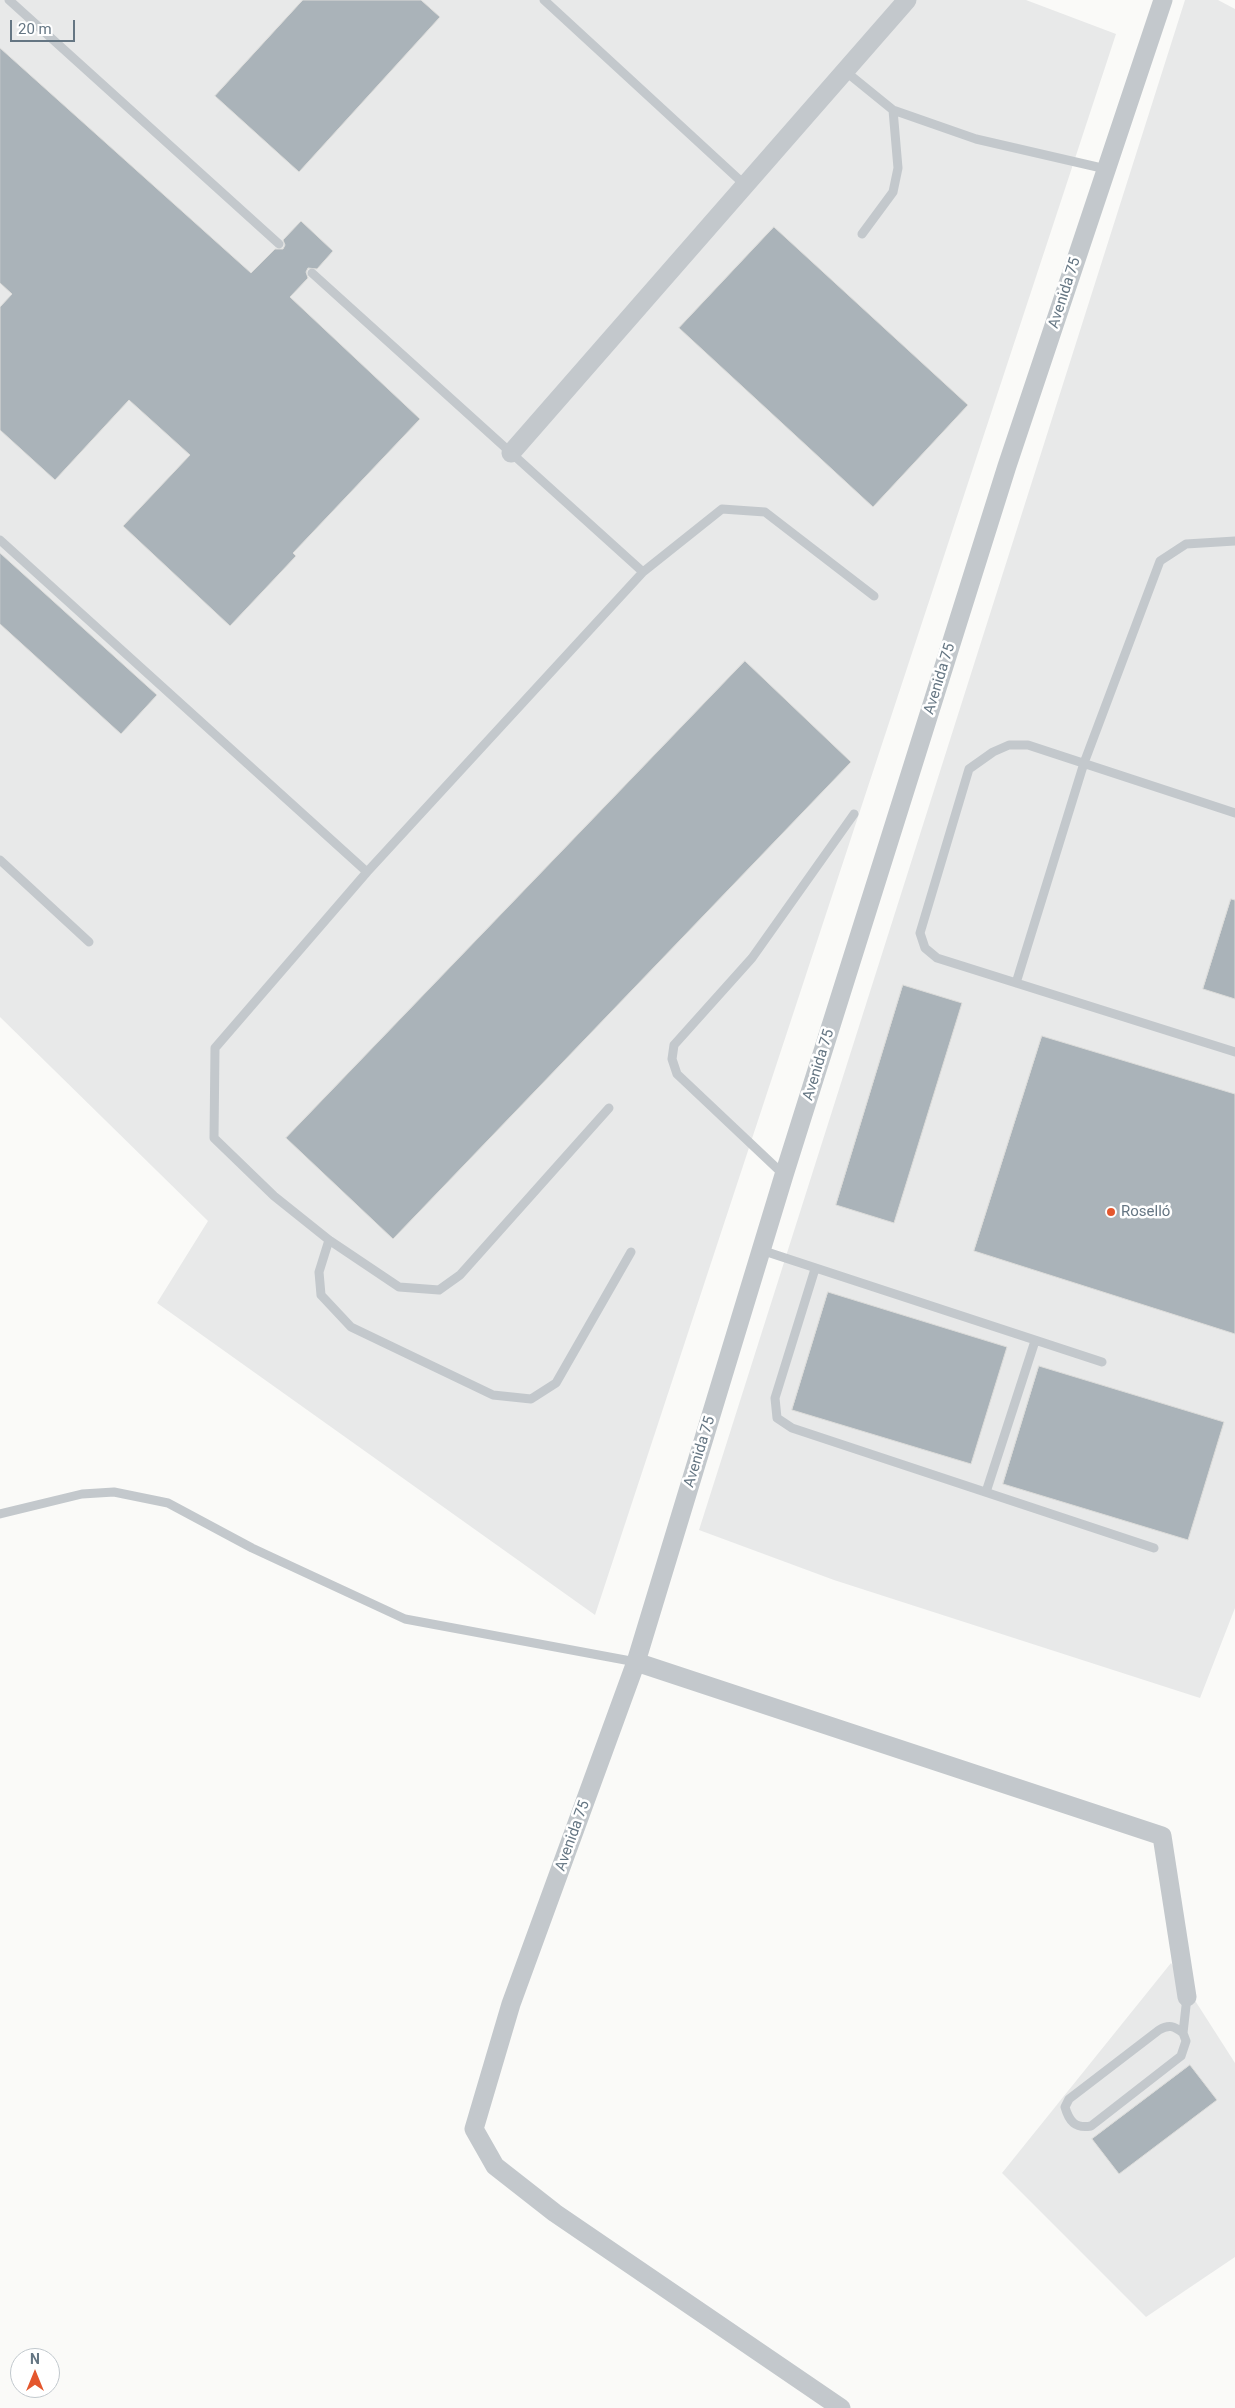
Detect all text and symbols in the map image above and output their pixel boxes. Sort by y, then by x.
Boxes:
scale bar [12,10,78,42]
text: 20 m [18,20,52,38]
street label: Avenida 75 [1045,255,1085,331]
street label: Avenida 75 [921,641,959,717]
street label: Avenida 75 [800,1027,838,1103]
place label: Roselló [1121,1203,1170,1221]
marker: Roselló [1105,1206,1117,1218]
street label: Avenida 75 [681,1414,719,1490]
street label: Avenida 75 [552,1798,594,1874]
north arrow [10,2348,60,2398]
text: N [30,2351,40,2367]

